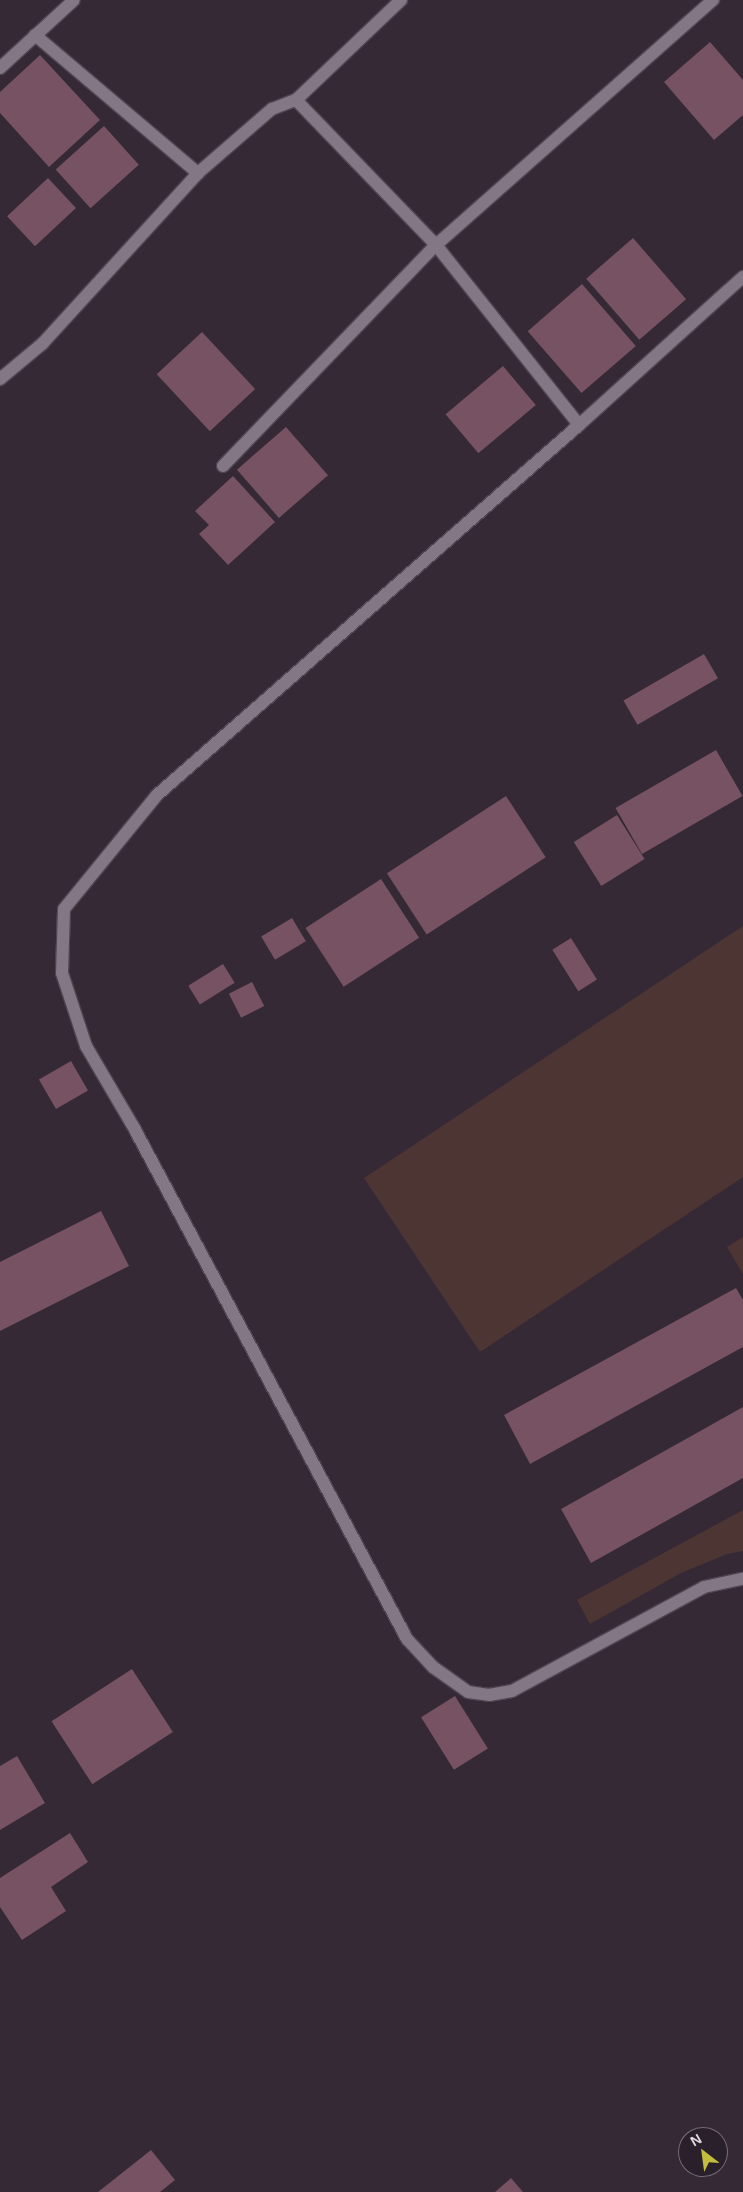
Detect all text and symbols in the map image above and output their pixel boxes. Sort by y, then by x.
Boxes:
north arrow [678,2127,728,2177]
text: N [688,2130,704,2149]

